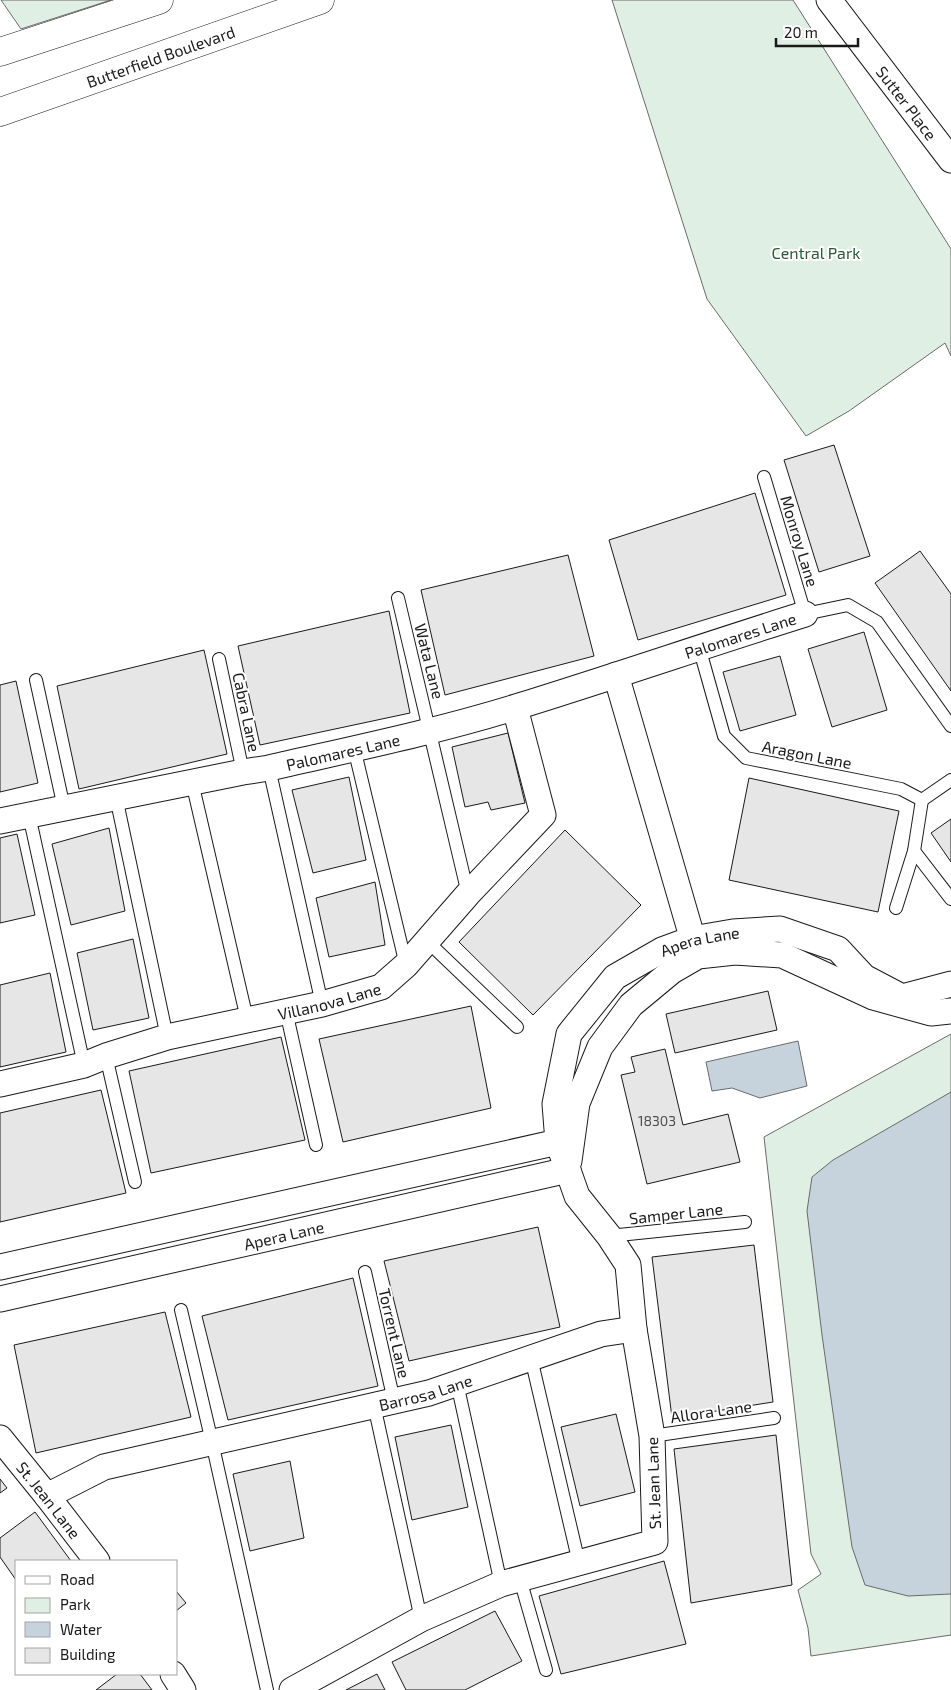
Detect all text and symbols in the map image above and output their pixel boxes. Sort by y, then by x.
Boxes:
scale bar [776,15,858,47]
street label: Butterfield Boulevard [84,21,237,91]
text: 20 m [784,23,818,41]
street label: Sutter Place [873,62,941,143]
park label: Central Park [772,243,860,262]
street label: Monroy Lane [777,493,823,589]
street label: Palomares Lane [682,608,798,662]
street label: Wata Lane [411,621,449,701]
street label: Cabra Lane [229,671,265,753]
street label: Palomares Lane [284,729,402,773]
street label: Aragon Lane [761,736,853,772]
street label: Apera Lane [657,922,740,959]
street label: Villanova Lane [276,978,383,1023]
house number: 18303 [638,1112,676,1129]
street label: Samper Lane [628,1199,724,1227]
street label: Apera Lane [242,1216,326,1253]
street label: Torrent Lane [375,1286,415,1380]
street label: Barrosa Lane [377,1370,474,1414]
street label: Allora Lane [669,1396,753,1426]
street label: St. Jean Lane [642,1436,664,1530]
street label: St. Jean Lane [13,1457,85,1542]
legend [15,1560,178,1675]
text: Road [60,1570,95,1588]
text: Park [60,1595,91,1613]
text: Water [60,1620,102,1638]
text: Building [60,1645,116,1663]

